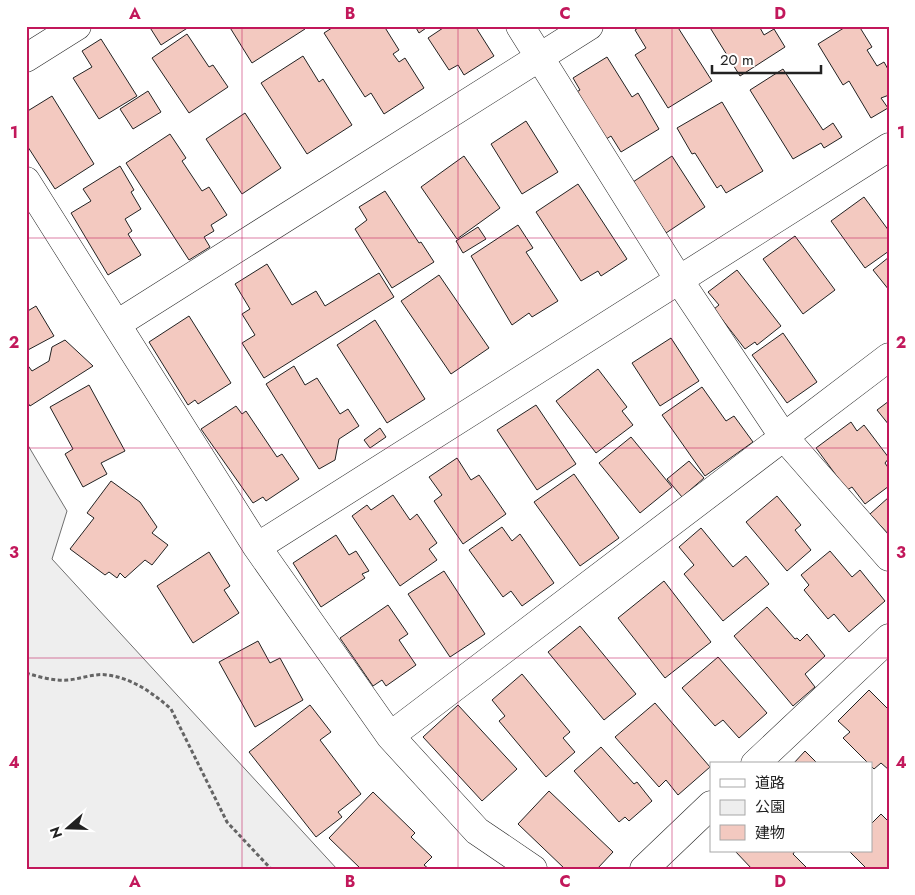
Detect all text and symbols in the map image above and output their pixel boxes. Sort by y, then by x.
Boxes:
text: A [128,2,141,25]
text: B [345,2,355,25]
text: C [559,2,571,25]
text: D [774,2,786,25]
scale bar [712,42,821,74]
text: 20 m [720,49,754,71]
text: 1 [10,121,18,144]
text: 1 [897,121,905,144]
text: 2 [9,331,19,354]
text: 2 [896,331,906,354]
text: 3 [9,541,19,564]
text: 3 [896,541,906,564]
text: 4 [8,751,20,774]
text: 4 [895,751,907,774]
legend [710,762,872,852]
text: 道路 [755,772,785,794]
text: 公園 [755,796,785,818]
north arrow [42,802,92,852]
text: 建物 [755,822,785,844]
text: N [44,824,67,841]
text: A [128,870,141,893]
text: B [345,870,355,893]
text: C [559,870,571,893]
text: D [774,870,786,893]

